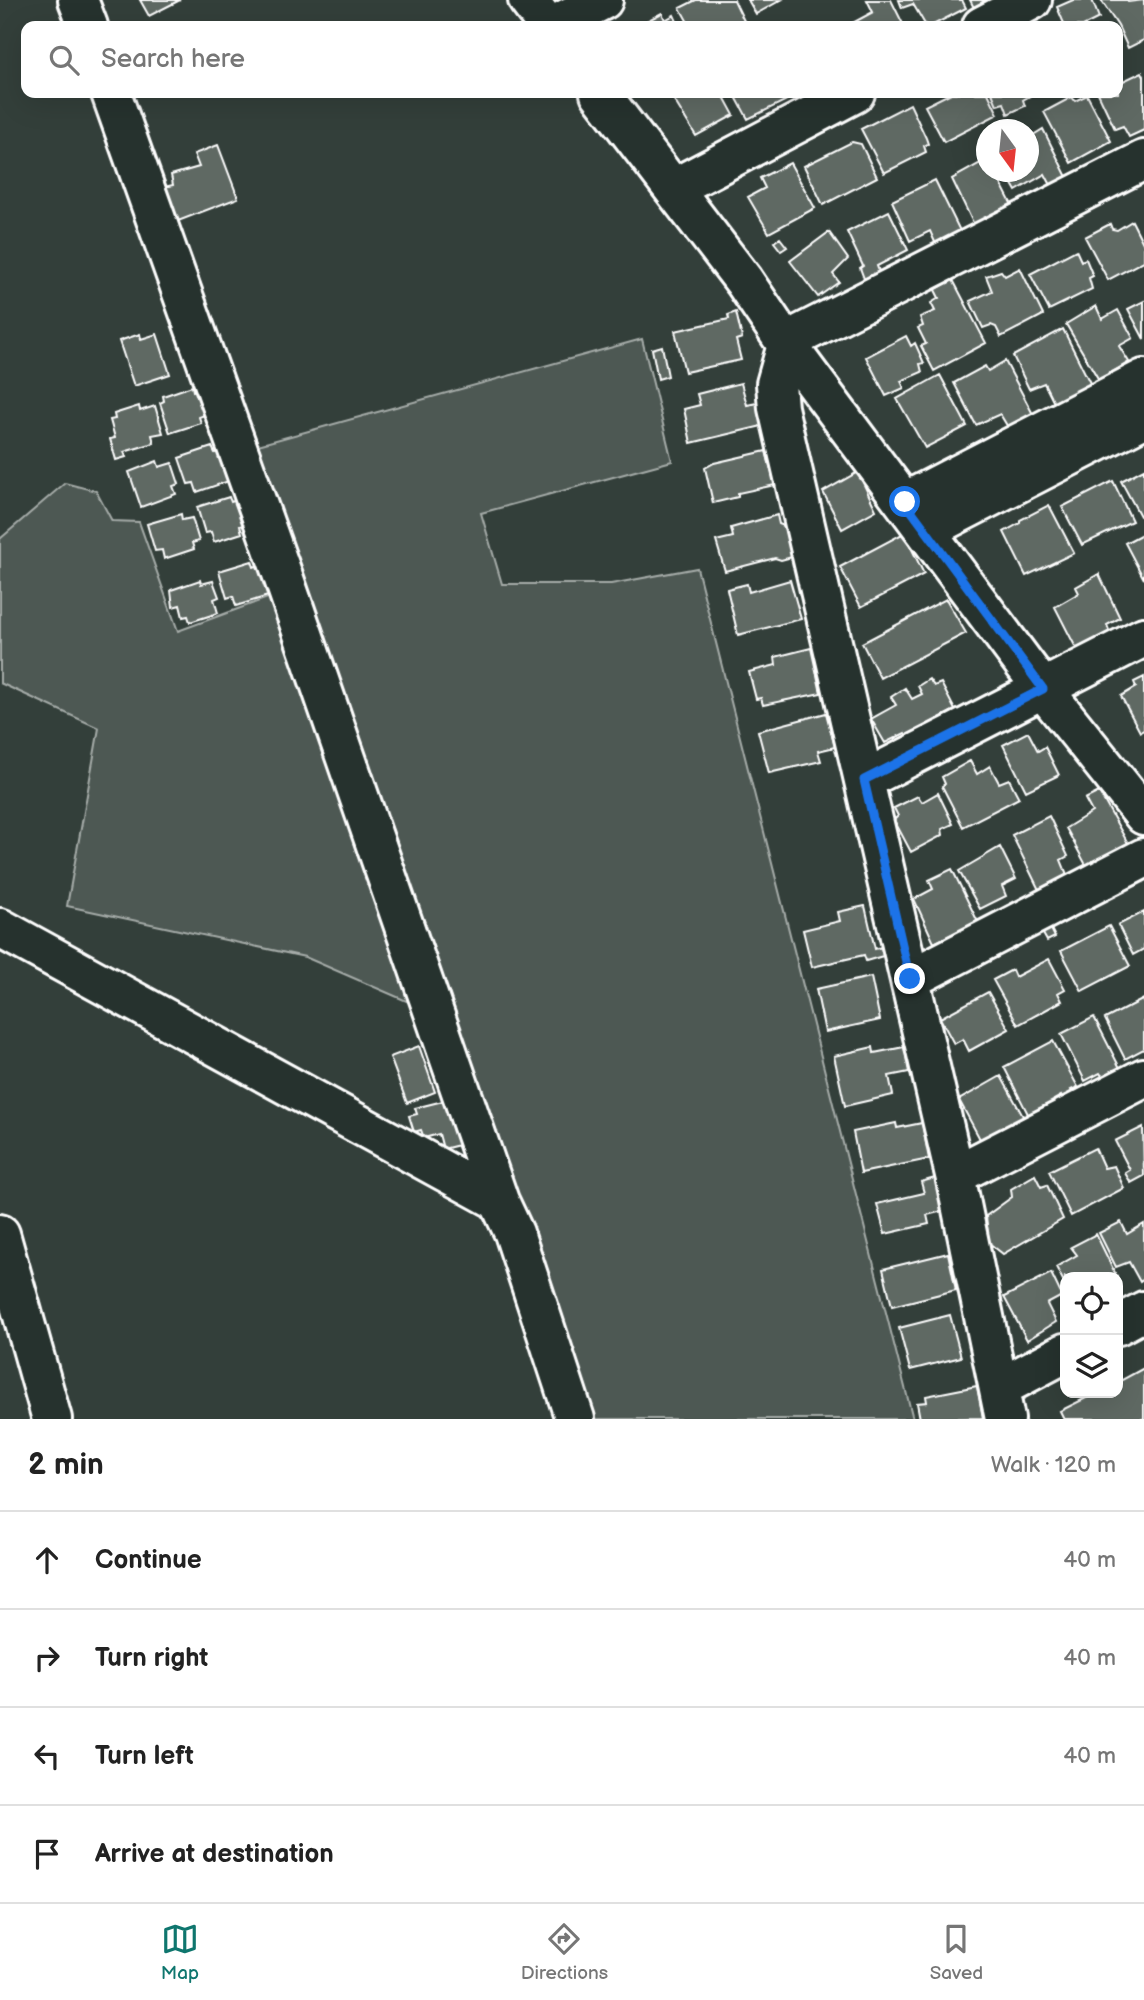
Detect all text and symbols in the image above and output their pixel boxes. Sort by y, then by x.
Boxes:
search box [21,21,1123,98]
icon: search [45,41,83,79]
text: Search here [101,44,245,75]
north arrow [976,119,1039,182]
route start [889,486,920,517]
route end [894,963,925,994]
map controls [1060,1272,1123,1398]
button: locate [1060,1272,1123,1335]
button: layers [1060,1335,1123,1398]
text: 2 min [28,1447,104,1483]
text: Walk · 120 m [991,1451,1116,1479]
icon: ahead [28,1541,66,1579]
text: Continue [95,1545,202,1576]
text: 40 m [1063,1546,1116,1574]
icon: right [28,1639,66,1677]
text: Turn right [95,1643,208,1674]
text: 40 m [1063,1644,1116,1672]
icon: left [28,1737,66,1775]
text: Turn left [95,1741,194,1772]
text: 40 m [1063,1742,1116,1770]
icon: arrive [28,1835,66,1873]
text: Arrive at destination [95,1839,334,1870]
tab: Map [161,1920,199,1985]
tab: Directions [521,1920,608,1985]
tab: Saved [930,1920,983,1985]

